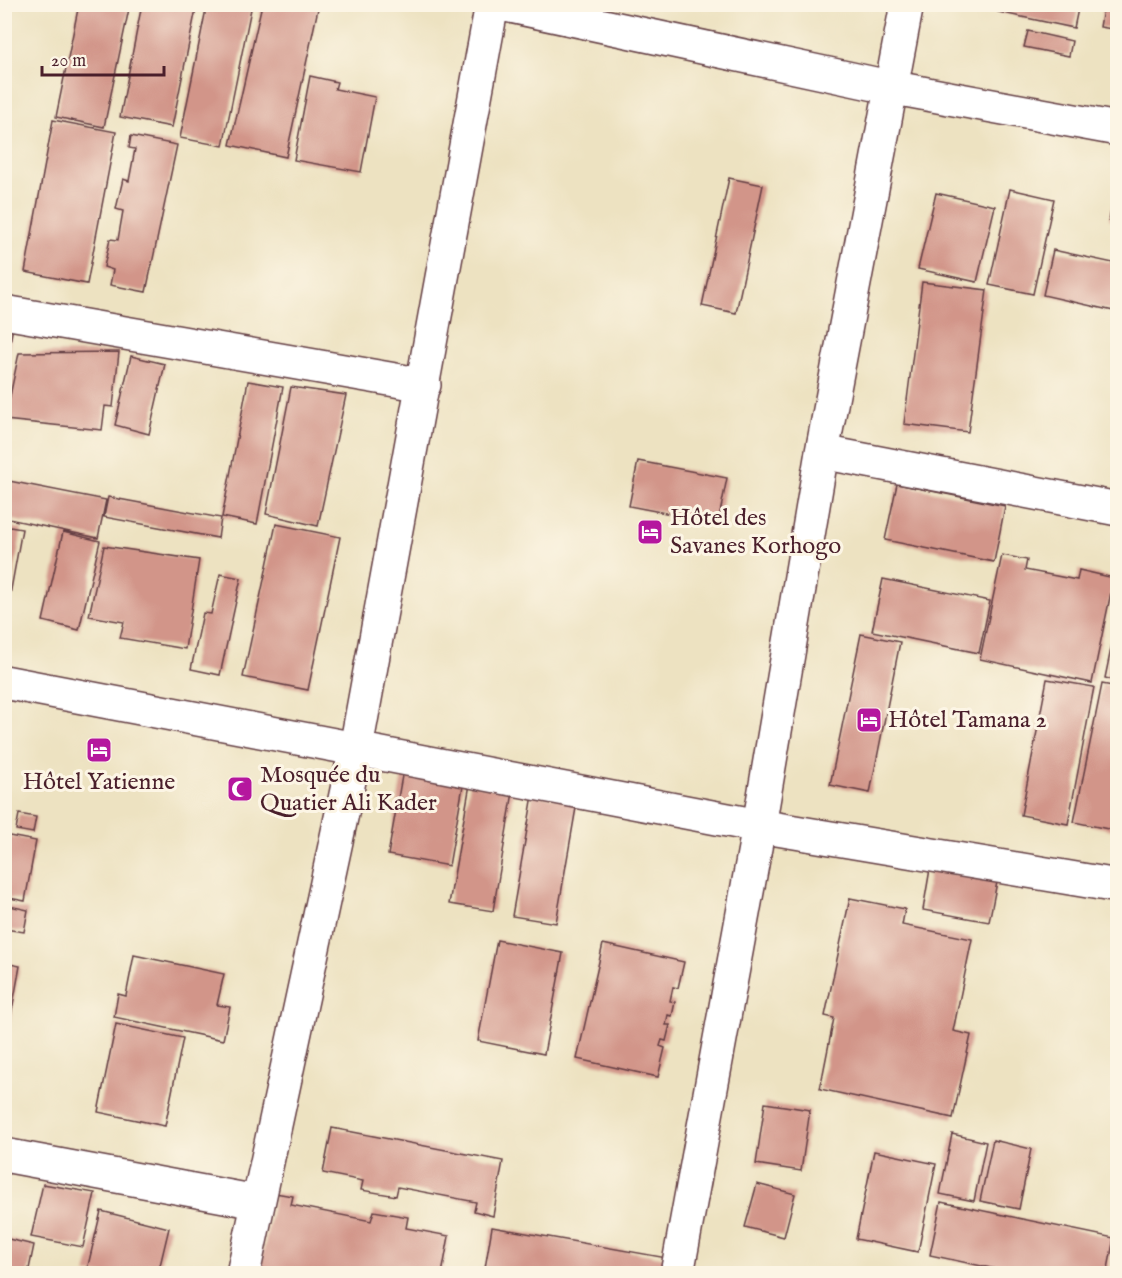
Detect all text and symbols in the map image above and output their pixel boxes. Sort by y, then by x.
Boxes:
scale bar [42,39,164,77]
text: 20 m [51,50,86,73]
place label: Hôtel des Savanes Korhogo [670,503,841,562]
hotel icon: Hôtel des Savanes Korhogo [635,517,665,547]
hotel icon: Hôtel Tamana 2 [854,705,884,735]
place label: Hôtel Tamana 2 [888,705,1047,736]
hotel icon: Hôtel Yatienne [84,735,114,765]
place label: Mosquée du Quatier Ali Kader [260,760,437,819]
place label: Hôtel Yatienne [23,767,175,798]
mosque icon: Mosquée du Quatier Ali Kader [225,774,255,804]

